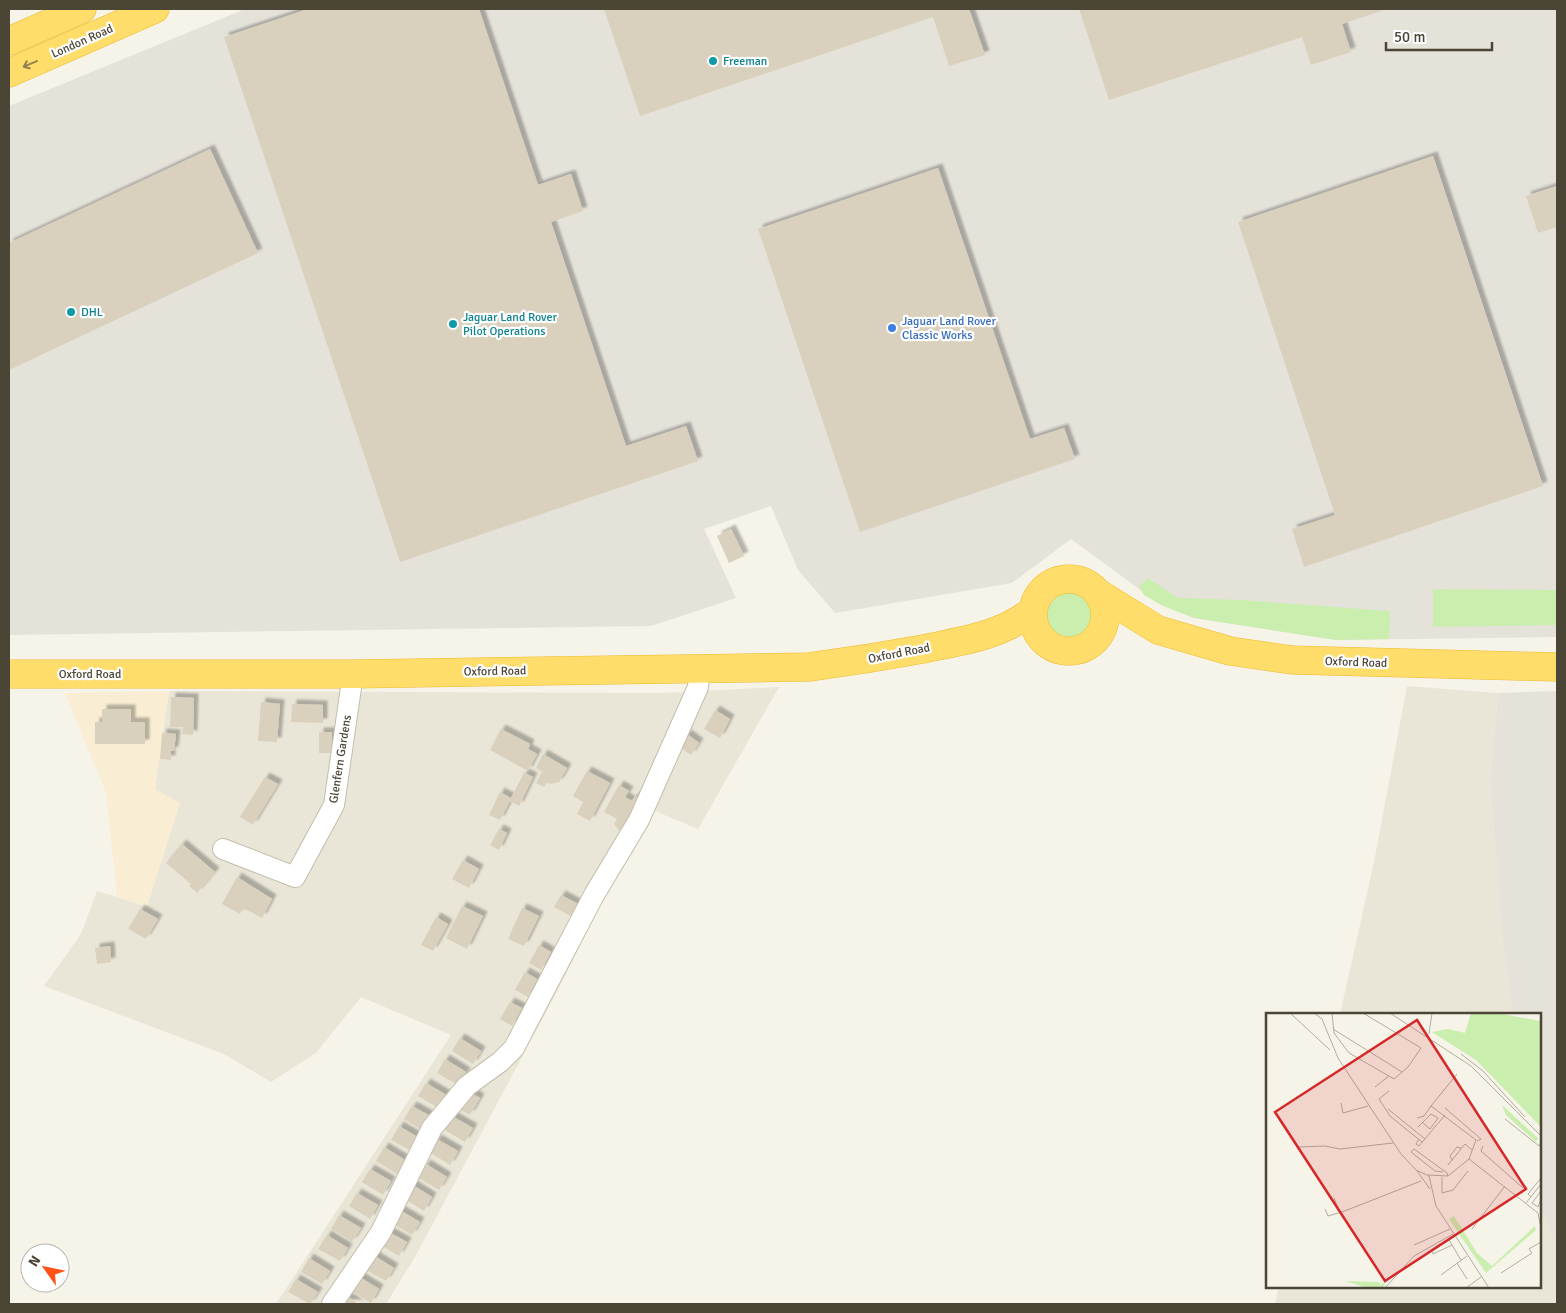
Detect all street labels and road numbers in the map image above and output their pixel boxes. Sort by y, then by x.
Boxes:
street label: London Road [49,21,116,62]
street label: Oxford Road [867,640,931,667]
street label: Oxford Road [1324,654,1387,671]
street label: Oxford Road [464,663,526,680]
street label: Oxford Road [59,667,121,682]
street label: Glenfern Gardens [326,714,355,804]

